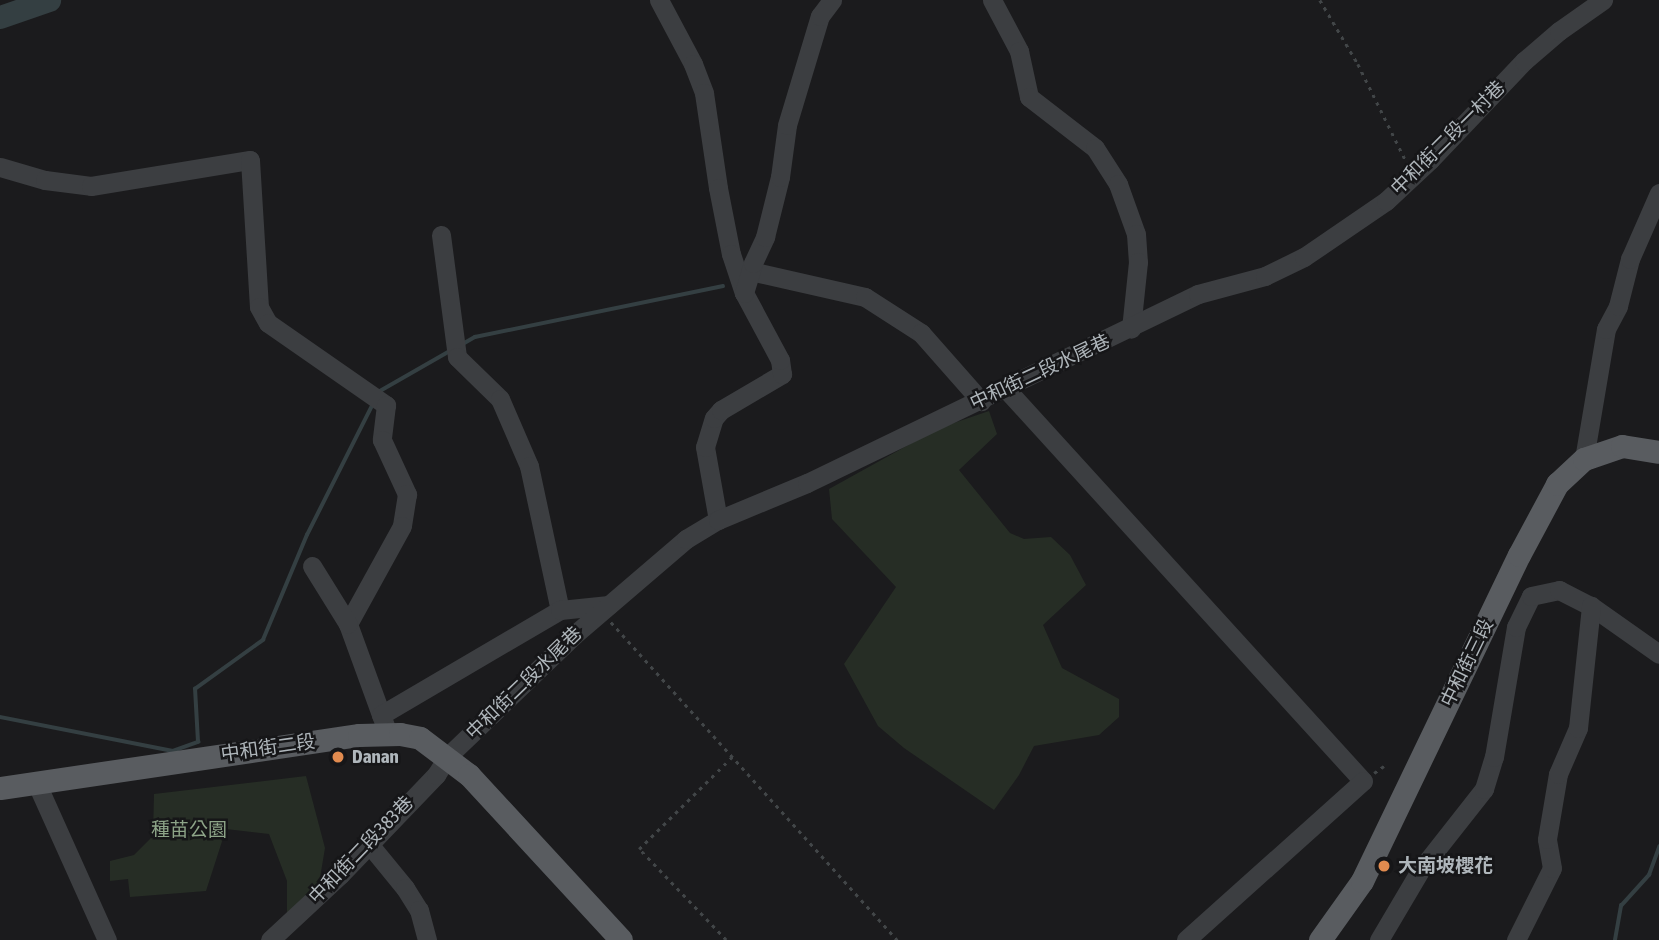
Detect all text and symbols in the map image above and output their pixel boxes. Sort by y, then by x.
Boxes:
street label: 中和街二段一村巷 [1386,76,1510,200]
street label: 中和街二段水尾巷 [966,330,1114,414]
street label: 中和街三段 [1436,615,1498,711]
street label: 中和街二段水尾巷 [461,622,587,744]
street label: 中和街二段 [219,730,317,766]
place label: Danan [352,746,399,768]
marker: Danan [330,749,346,765]
street label: 中和街二段383巷 [304,791,418,909]
park label: 種苗公園 [151,819,227,841]
place label: 大南坡櫻花 [1398,855,1493,877]
marker: 大南坡櫻花 [1376,858,1392,874]

